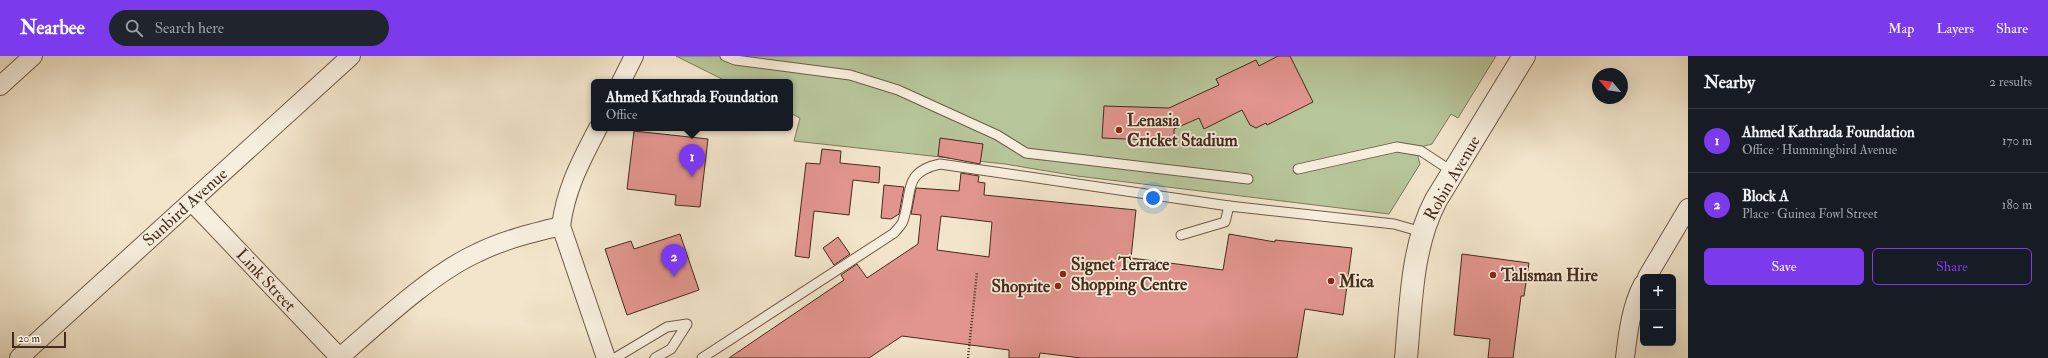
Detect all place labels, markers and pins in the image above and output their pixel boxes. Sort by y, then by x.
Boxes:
place label: Lenasia Cricket Stadium [1127,110,1239,151]
marker: Lenasia Cricket Stadium [1114,125,1124,135]
pin: 1 [679,144,705,177]
pin: 2 [661,244,687,277]
place label: Signet Terrace Shopping Centre [1071,254,1188,296]
place label: Talisman Hire [1500,265,1599,286]
marker: Signet Terrace Shopping Centre [1058,269,1068,279]
marker: Talisman Hire [1488,270,1498,280]
place label: Mica [1338,271,1375,292]
place label: Shoprite [992,276,1051,298]
marker: Mica [1326,276,1336,286]
marker: Shoprite [1053,281,1063,291]

